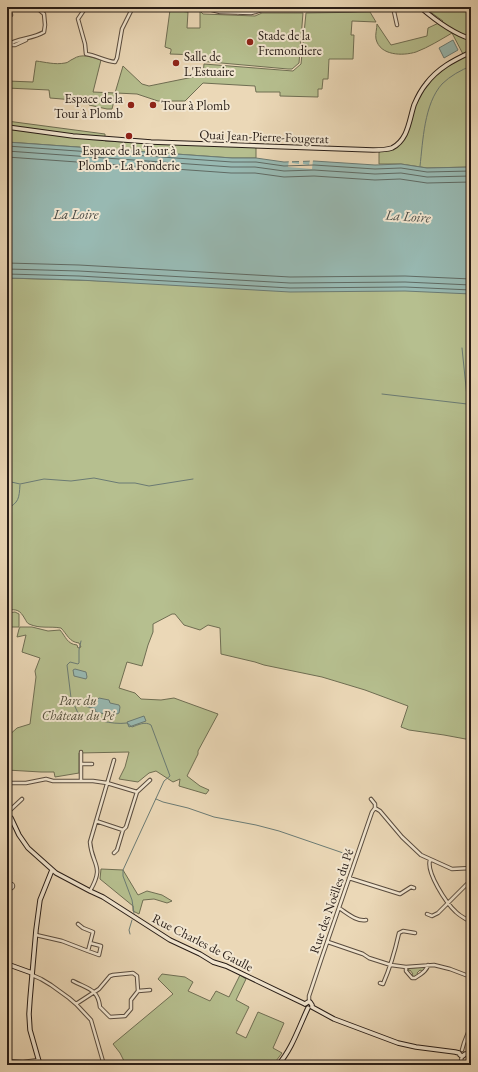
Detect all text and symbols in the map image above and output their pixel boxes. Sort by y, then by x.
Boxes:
place label: Stade de la Fremondiere [258,27,322,59]
marker: Stade de la Fremondiere [245,37,255,47]
place label: Salle de L'Estuaire [184,48,234,80]
marker: Salle de L'Estuaire [171,58,181,68]
place label: Espace de la Tour à Plomb [54,90,124,122]
place label: Tour à Plomb [161,97,230,114]
marker: Espace de la Tour à Plomb [126,100,136,110]
marker: Tour à Plomb [148,100,158,110]
street label: Quai Jean-Pierre-Fougerat [199,126,329,147]
marker: Espace de la Tour à Plomb - La Fonderie [124,131,134,141]
place label: Espace de la Tour à Plomb - La Fonderie [78,142,180,174]
water label: La Loire [52,205,99,223]
water label: La Loire [384,205,431,227]
park label: Parc du Château du Pé [42,692,116,724]
street label: Rue des Noëlles du Pé [306,846,357,956]
street label: Rue Charles de Gaulle [149,910,256,975]

